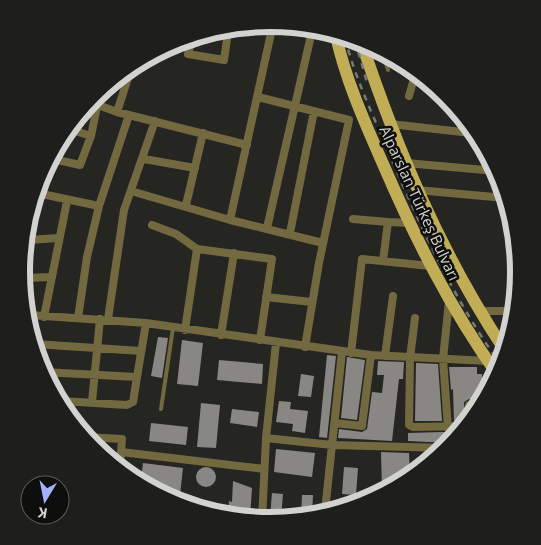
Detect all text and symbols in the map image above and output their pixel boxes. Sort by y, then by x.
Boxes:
street label: Alparslan Türkeş Bulvarı [375,122,465,284]
north arrow [20,475,70,525]
text: K [36,503,49,523]

